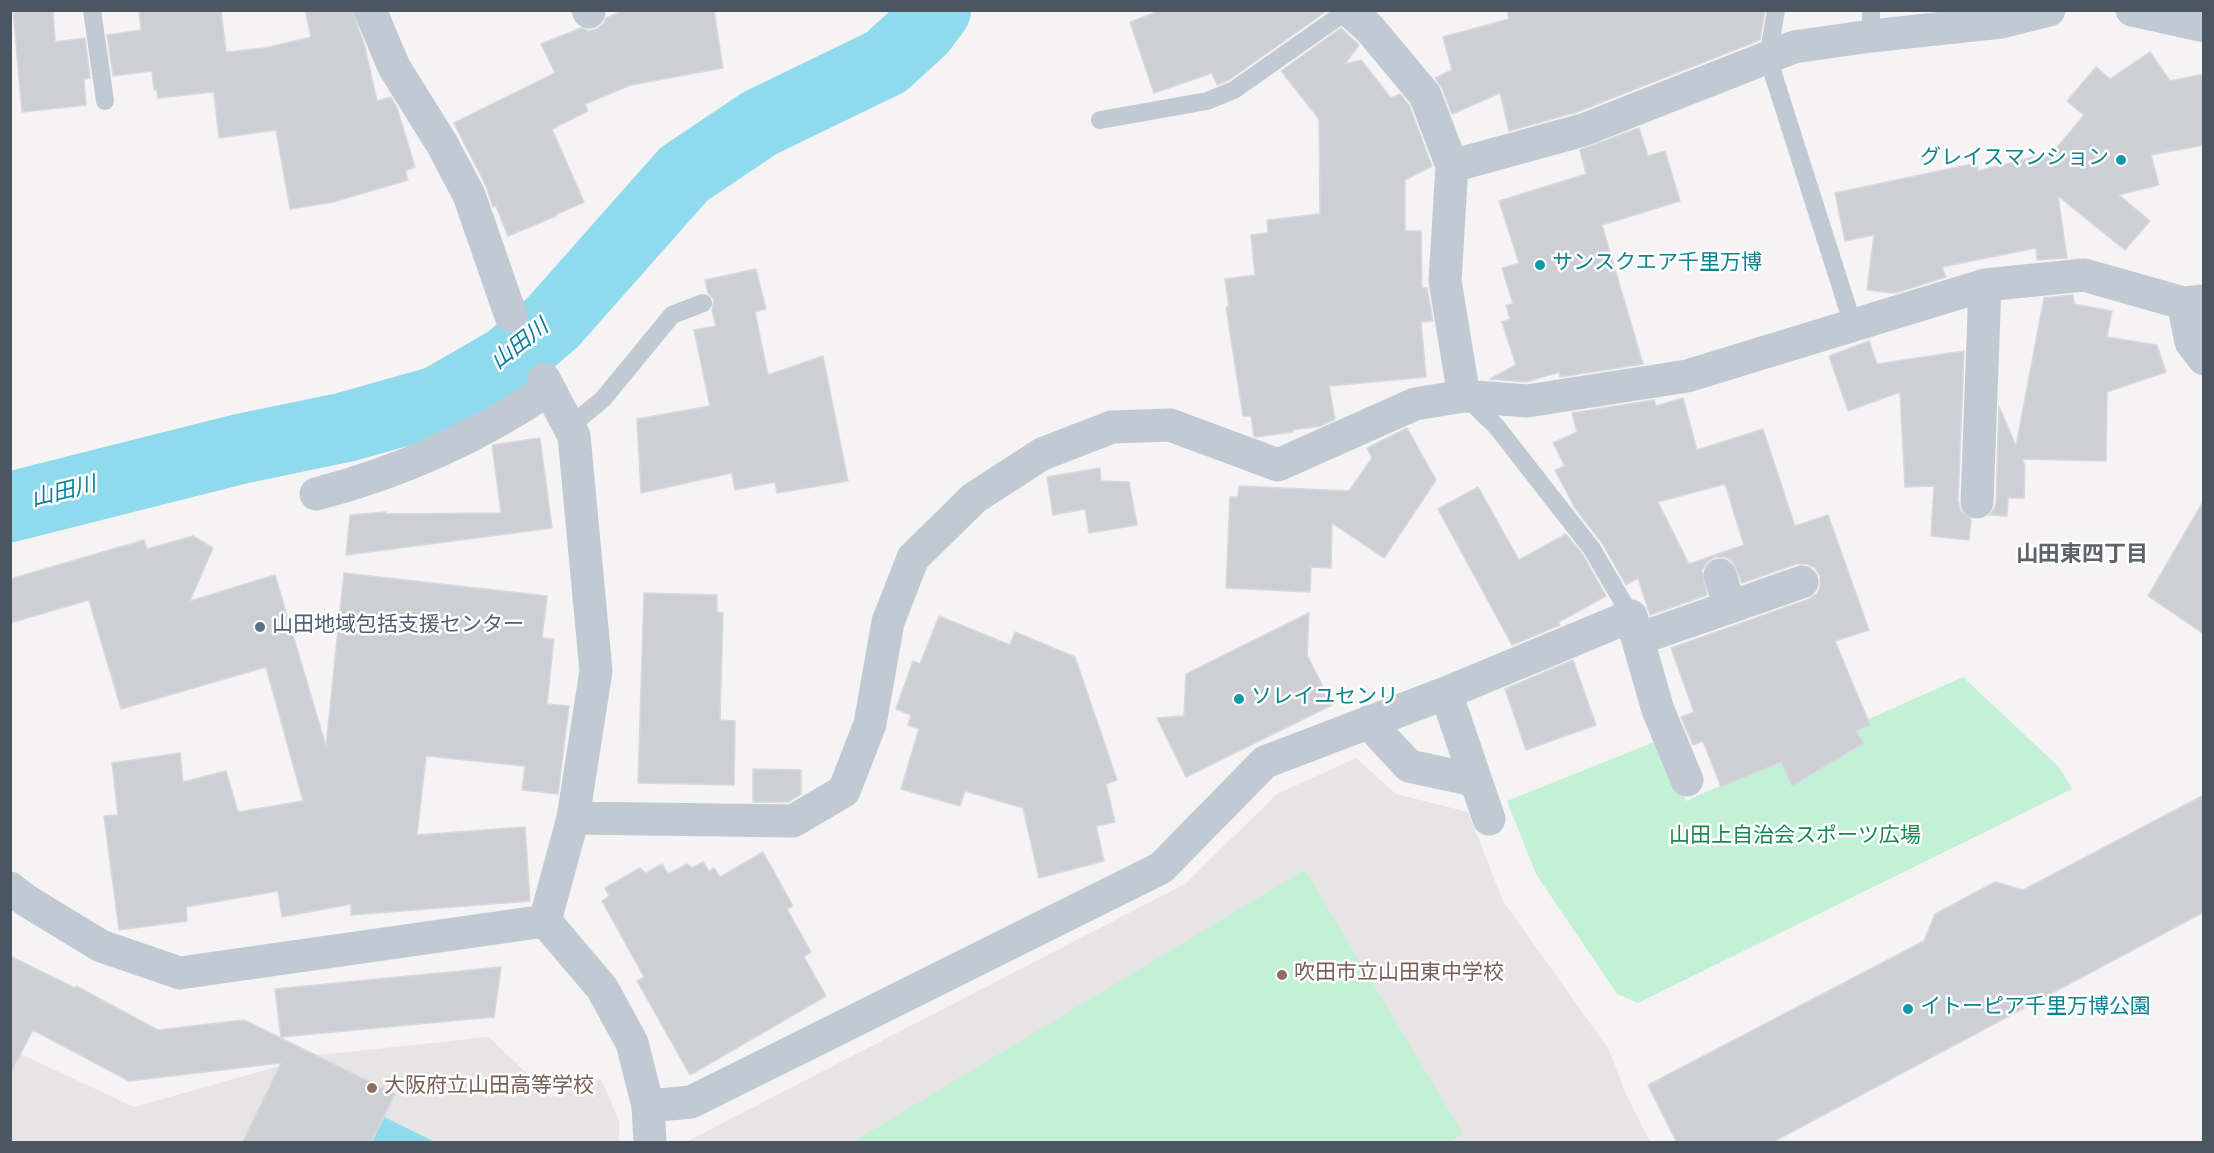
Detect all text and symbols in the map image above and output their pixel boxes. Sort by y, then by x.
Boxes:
place label: グレイスマンション [1920,147,2109,173]
marker: グレイスマンション [2114,153,2128,167]
place label: サンスクエア千里万博 [1552,252,1762,278]
marker: サンスクエア千里万博 [1533,258,1547,272]
water label: 山田川 [487,315,555,377]
water label: 山田川 [29,473,99,515]
district label: 山田東四丁目 [2016,544,2148,570]
place label: 山田地域包括支援センター [272,614,524,640]
marker: 山田地域包括支援センター [253,620,267,634]
place label: ソレイユセンリ [1251,686,1398,712]
marker: ソレイユセンリ [1232,692,1246,706]
park label: 山田上自治会スポーツ広場 [1669,825,1921,851]
place label: 吹田市立山田東中学校 [1294,962,1504,988]
marker: 吹田市立山田東中学校 [1275,968,1289,982]
place label: イトーピア千里万博公園 [1920,996,2151,1022]
marker: イトーピア千里万博公園 [1901,1002,1915,1016]
place label: 大阪府立山田高等学校 [384,1075,594,1101]
marker: 大阪府立山田高等学校 [365,1081,379,1095]

